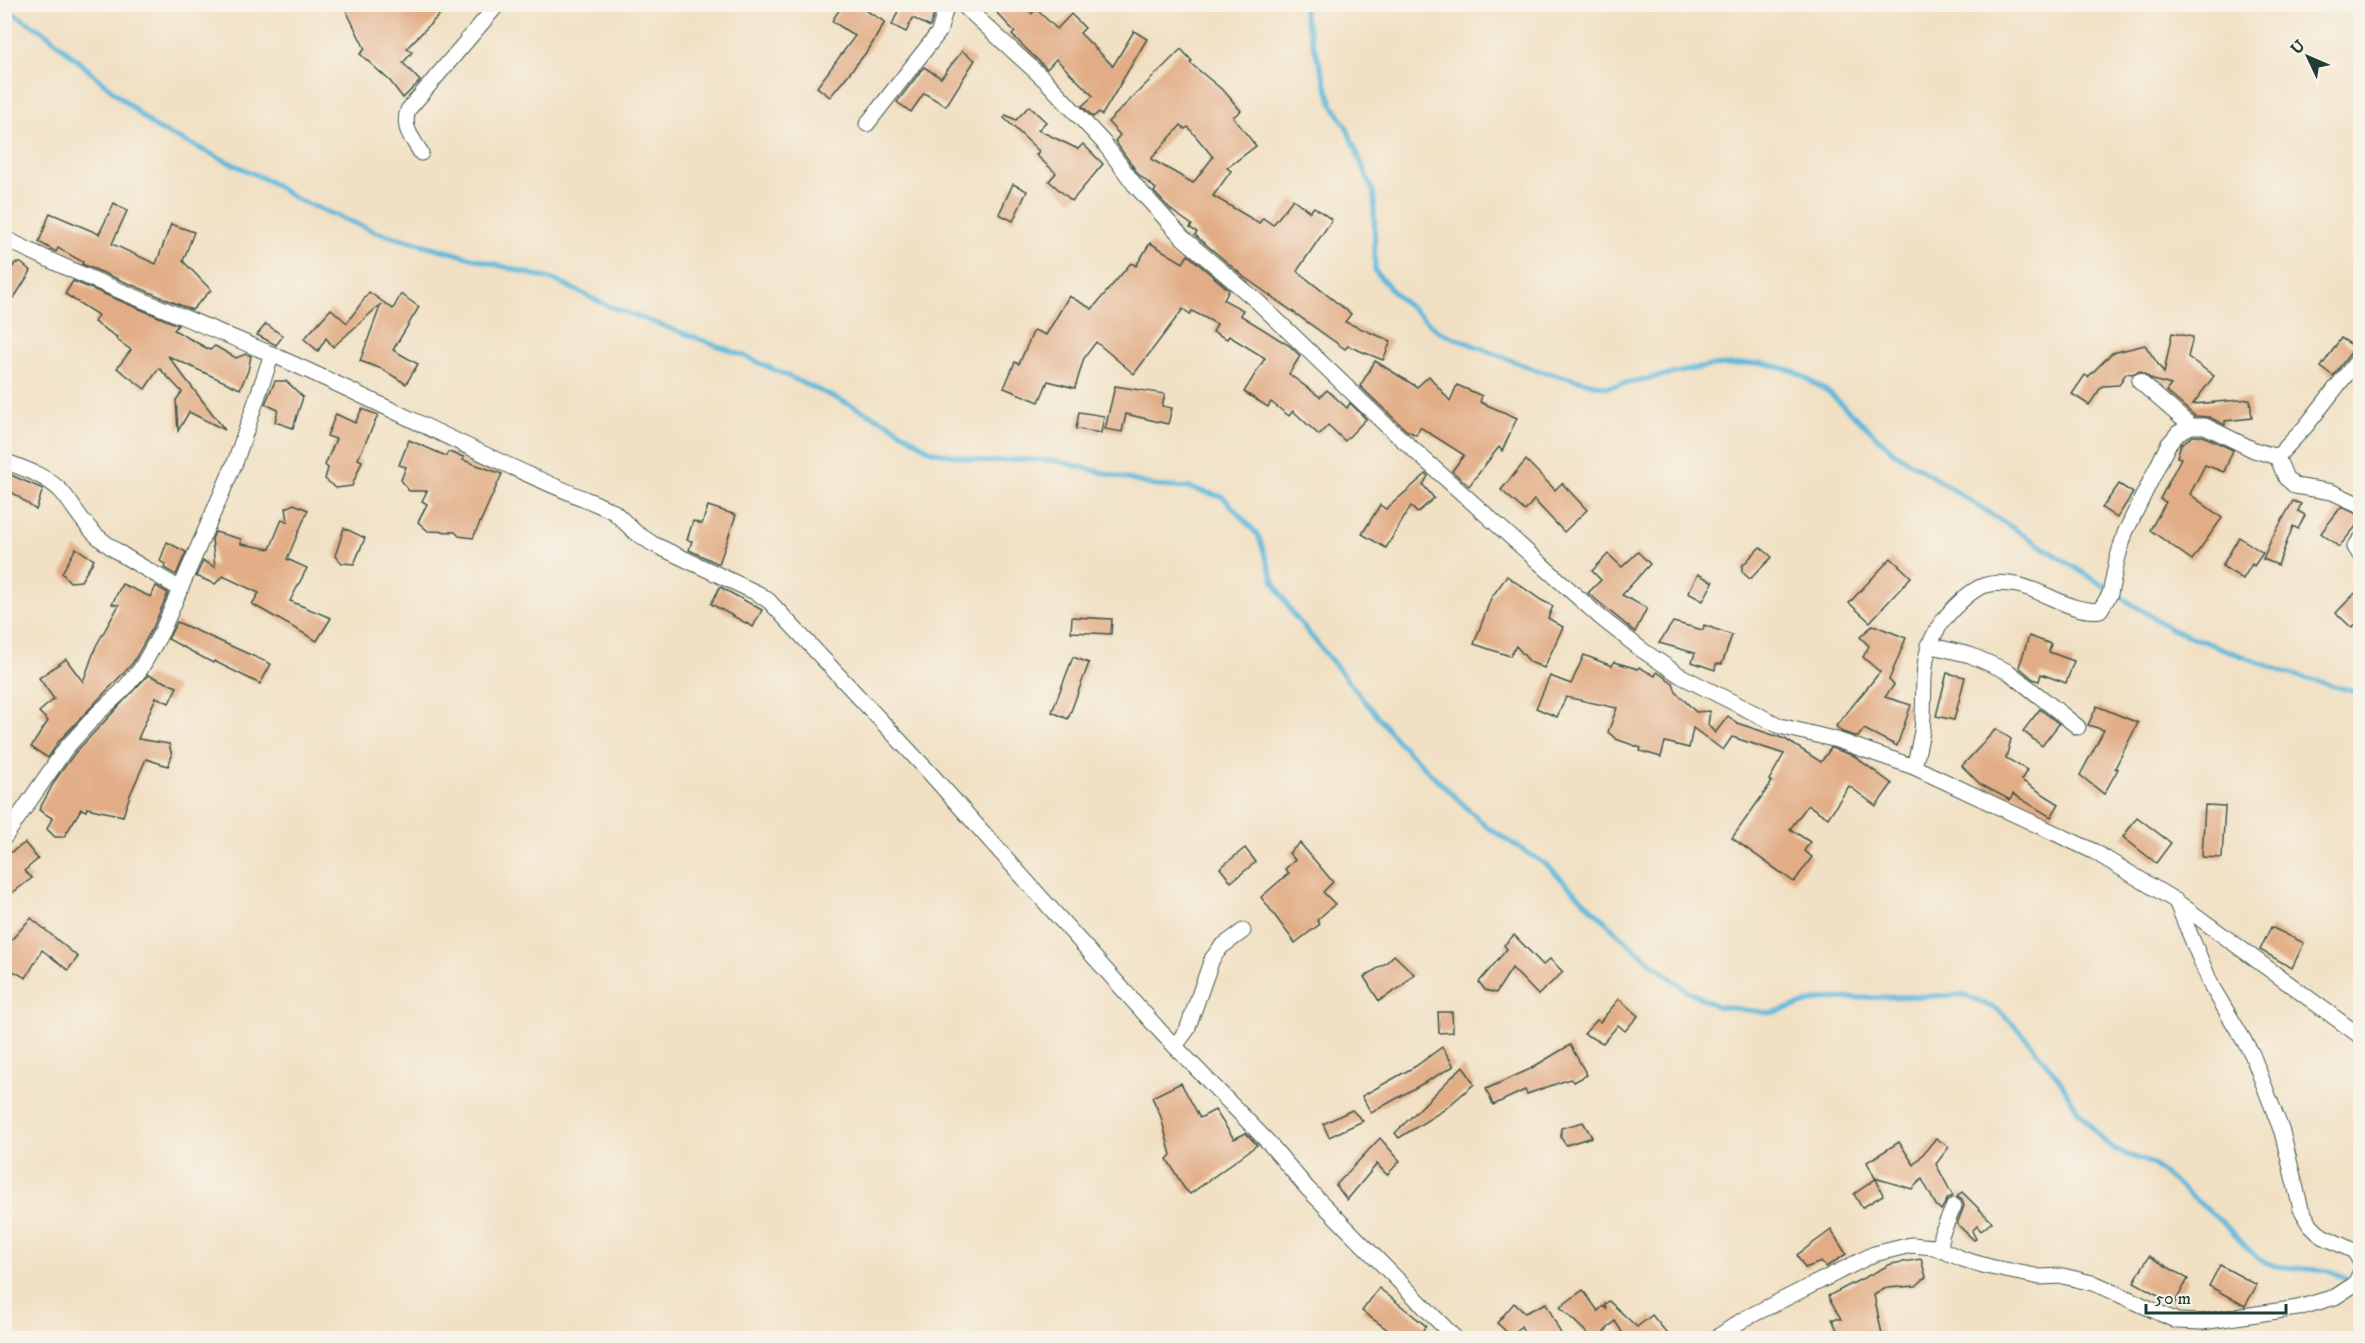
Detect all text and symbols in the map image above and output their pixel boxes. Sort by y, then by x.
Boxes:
north arrow [2278,27,2338,87]
text: U [2286,35,2310,59]
scale bar [2146,1277,2286,1315]
text: 50 m [2155,1288,2191,1310]

